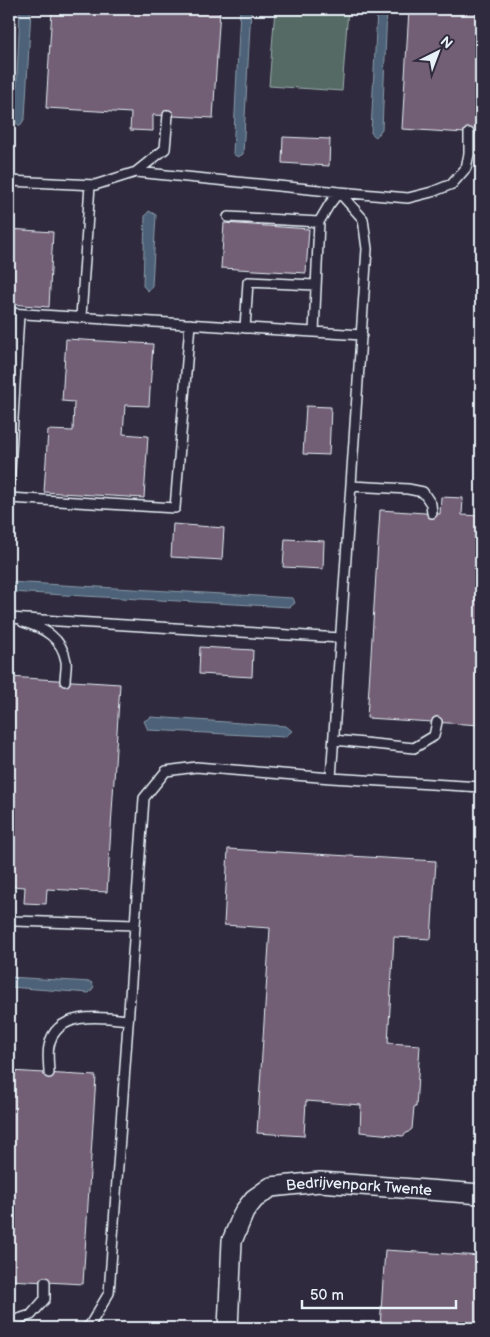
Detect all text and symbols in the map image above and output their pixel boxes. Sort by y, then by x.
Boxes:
north arrow [412,28,462,78]
text: N [437,33,456,53]
street label: Bedrijvenpark Twente [285,1173,433,1200]
scale bar [302,1277,456,1309]
text: 50 m [310,1286,344,1305]

